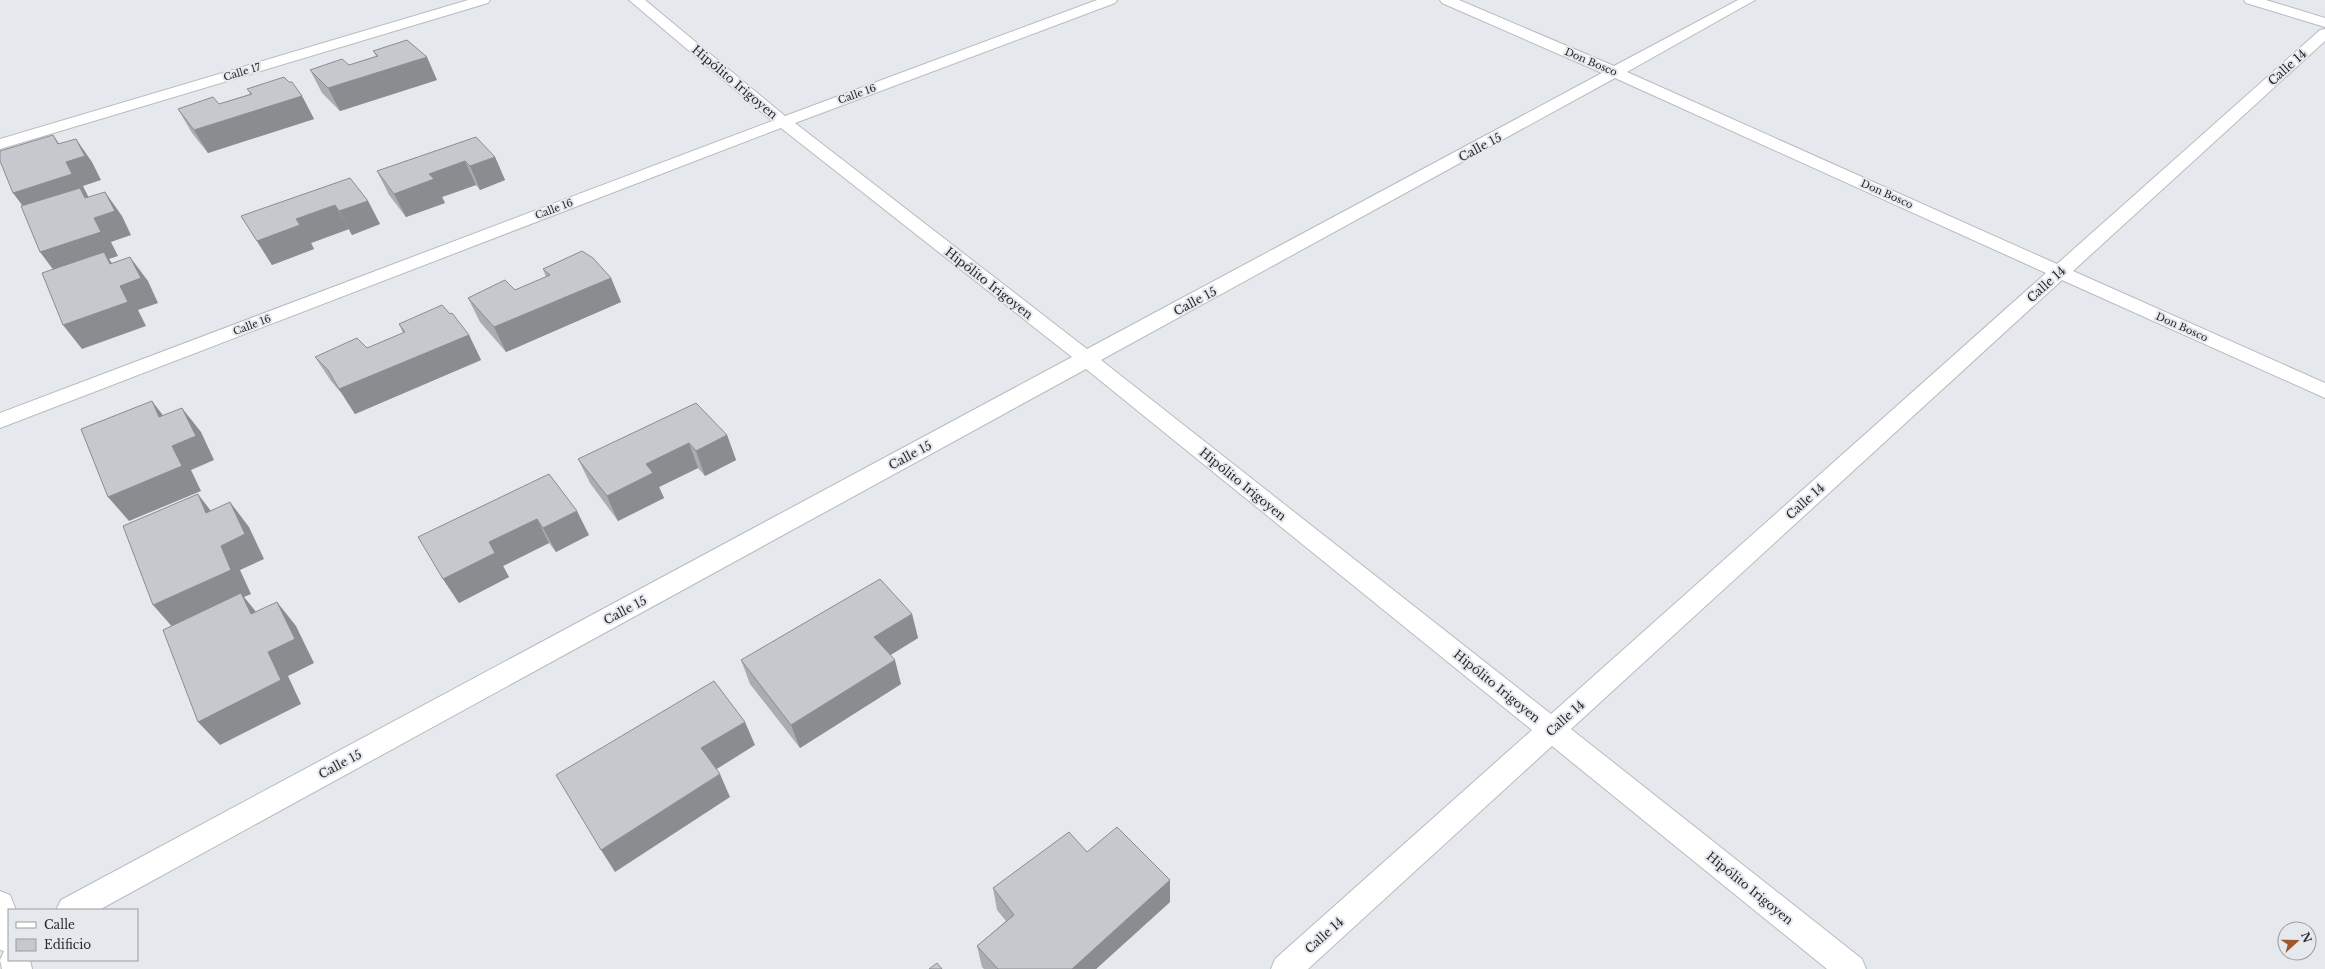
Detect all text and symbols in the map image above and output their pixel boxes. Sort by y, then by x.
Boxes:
street label: Hipólito Irigoyen [689,42,781,122]
street label: Don Bosco [1563,45,1620,79]
street label: Calle 14 [2265,46,2309,88]
street label: Calle 17 [222,60,263,84]
street label: Calle 16 [836,81,878,107]
street label: Calle 15 [1456,129,1504,165]
street label: Don Bosco [1859,177,1916,211]
street label: Calle 16 [533,196,575,222]
street label: Hipólito Irigoyen [942,244,1036,322]
street label: Calle 14 [2024,263,2068,305]
street label: Calle 15 [1171,283,1219,319]
street label: Don Bosco [2154,310,2211,344]
street label: Calle 16 [231,312,273,338]
street label: Calle 15 [886,437,934,473]
street label: Hipólito Irigoyen [1197,444,1289,524]
street label: Calle 14 [1783,480,1827,522]
street label: Calle 15 [601,592,649,628]
street label: Hipólito Irigoyen [1451,646,1543,726]
street label: Calle 14 [1543,697,1587,739]
street label: Calle 15 [316,746,364,782]
street label: Hipólito Irigoyen [1704,848,1796,928]
legend [8,909,138,961]
street label: Calle 14 [1302,914,1346,956]
text: Calle [44,917,75,932]
north arrow [2277,921,2317,961]
text: N [2298,930,2315,945]
text: Edificio [44,937,91,952]

